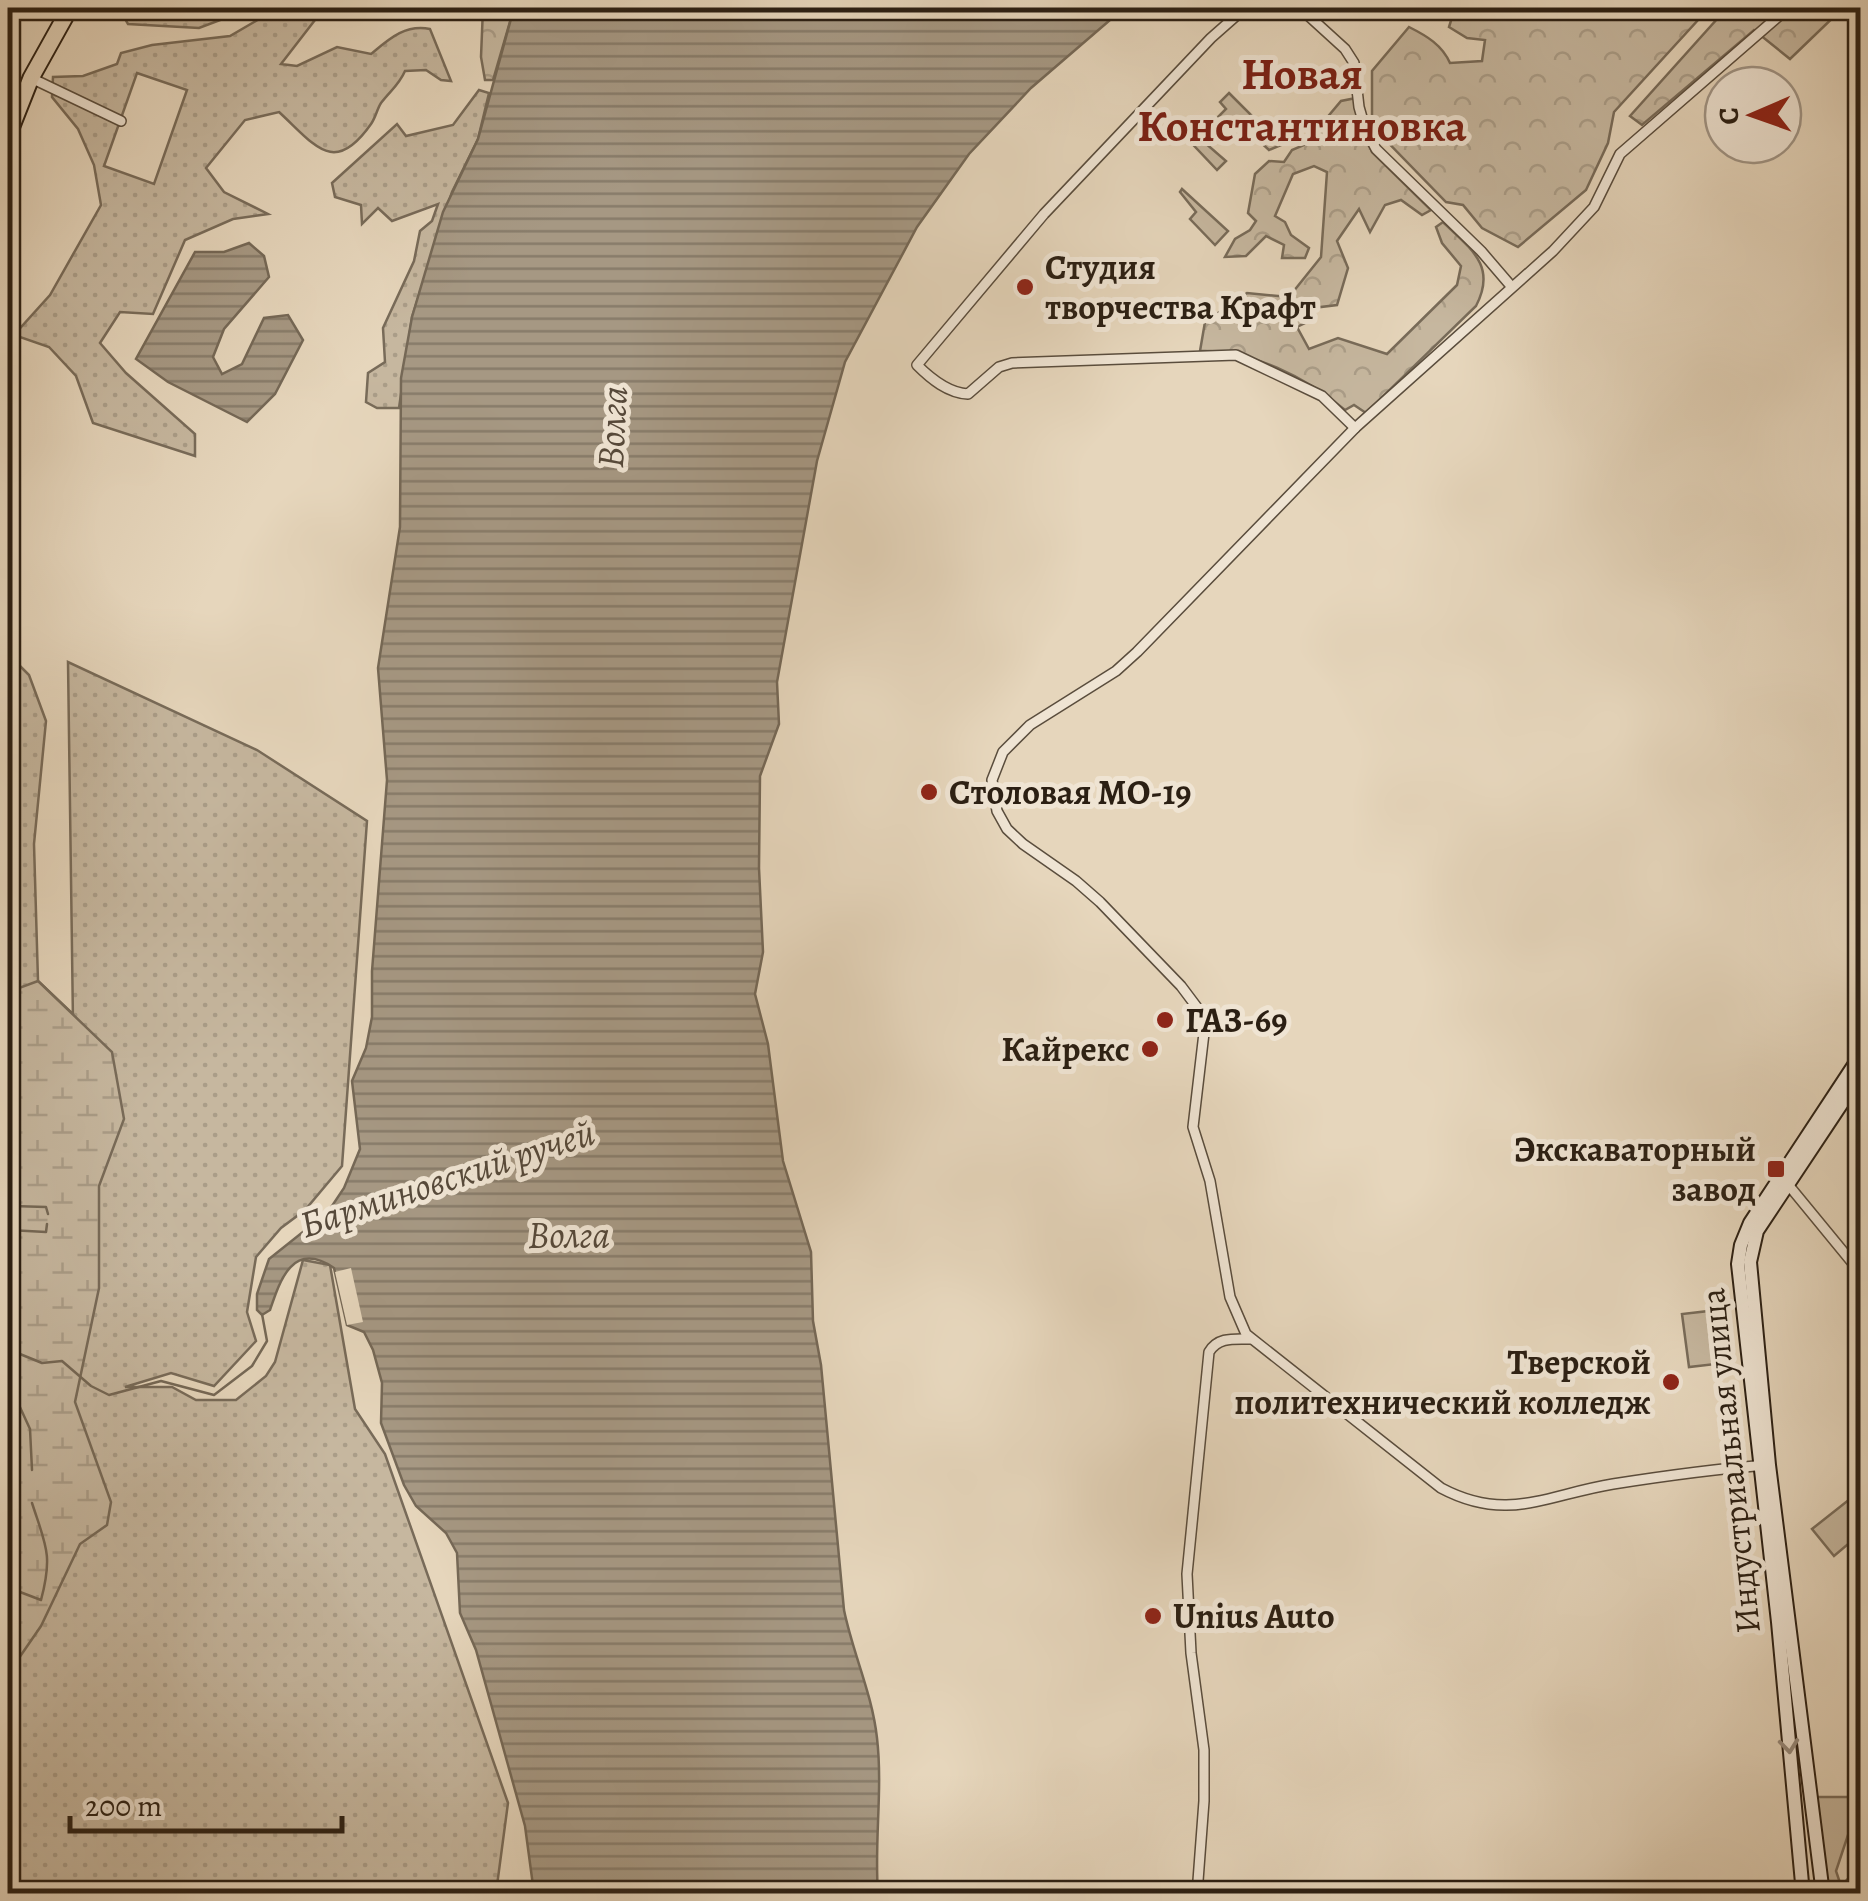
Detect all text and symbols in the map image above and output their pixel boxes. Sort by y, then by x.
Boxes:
district label: Новая Константиновка [1137,43,1467,157]
north arrow [1703,65,1803,165]
text: С [1710,107,1748,125]
place label: Студия творчества Крафт [1045,243,1316,331]
marker: Студия творчества Крафт [1014,276,1036,298]
water label: Волга [584,385,640,469]
place label: Столовая МО-19 [949,768,1192,816]
marker: Столовая МО-19 [918,781,940,803]
place label: ГАЗ-69 [1185,996,1287,1044]
marker: ГАЗ-69 [1154,1009,1176,1031]
place label: Кайрекс [1001,1025,1130,1073]
marker: Кайрекс [1139,1038,1161,1060]
water label: Барминовский ручей [293,1106,601,1250]
place label: Экскаваторный завод [1514,1125,1756,1213]
marker: Экскаваторный завод [1765,1158,1787,1180]
water label: Волга [528,1209,610,1261]
street label: Индустриальная улица [1688,1286,1772,1636]
place label: Тверской политехнический колледж [1234,1338,1651,1426]
marker: Тверской политехнический колледж [1660,1371,1682,1393]
place label: Unius Auto [1173,1592,1335,1640]
marker: Unius Auto [1142,1605,1164,1627]
one-way arrow [1778,1738,1800,1754]
scale bar [70,1771,342,1833]
text: 200 m [85,1786,162,1826]

